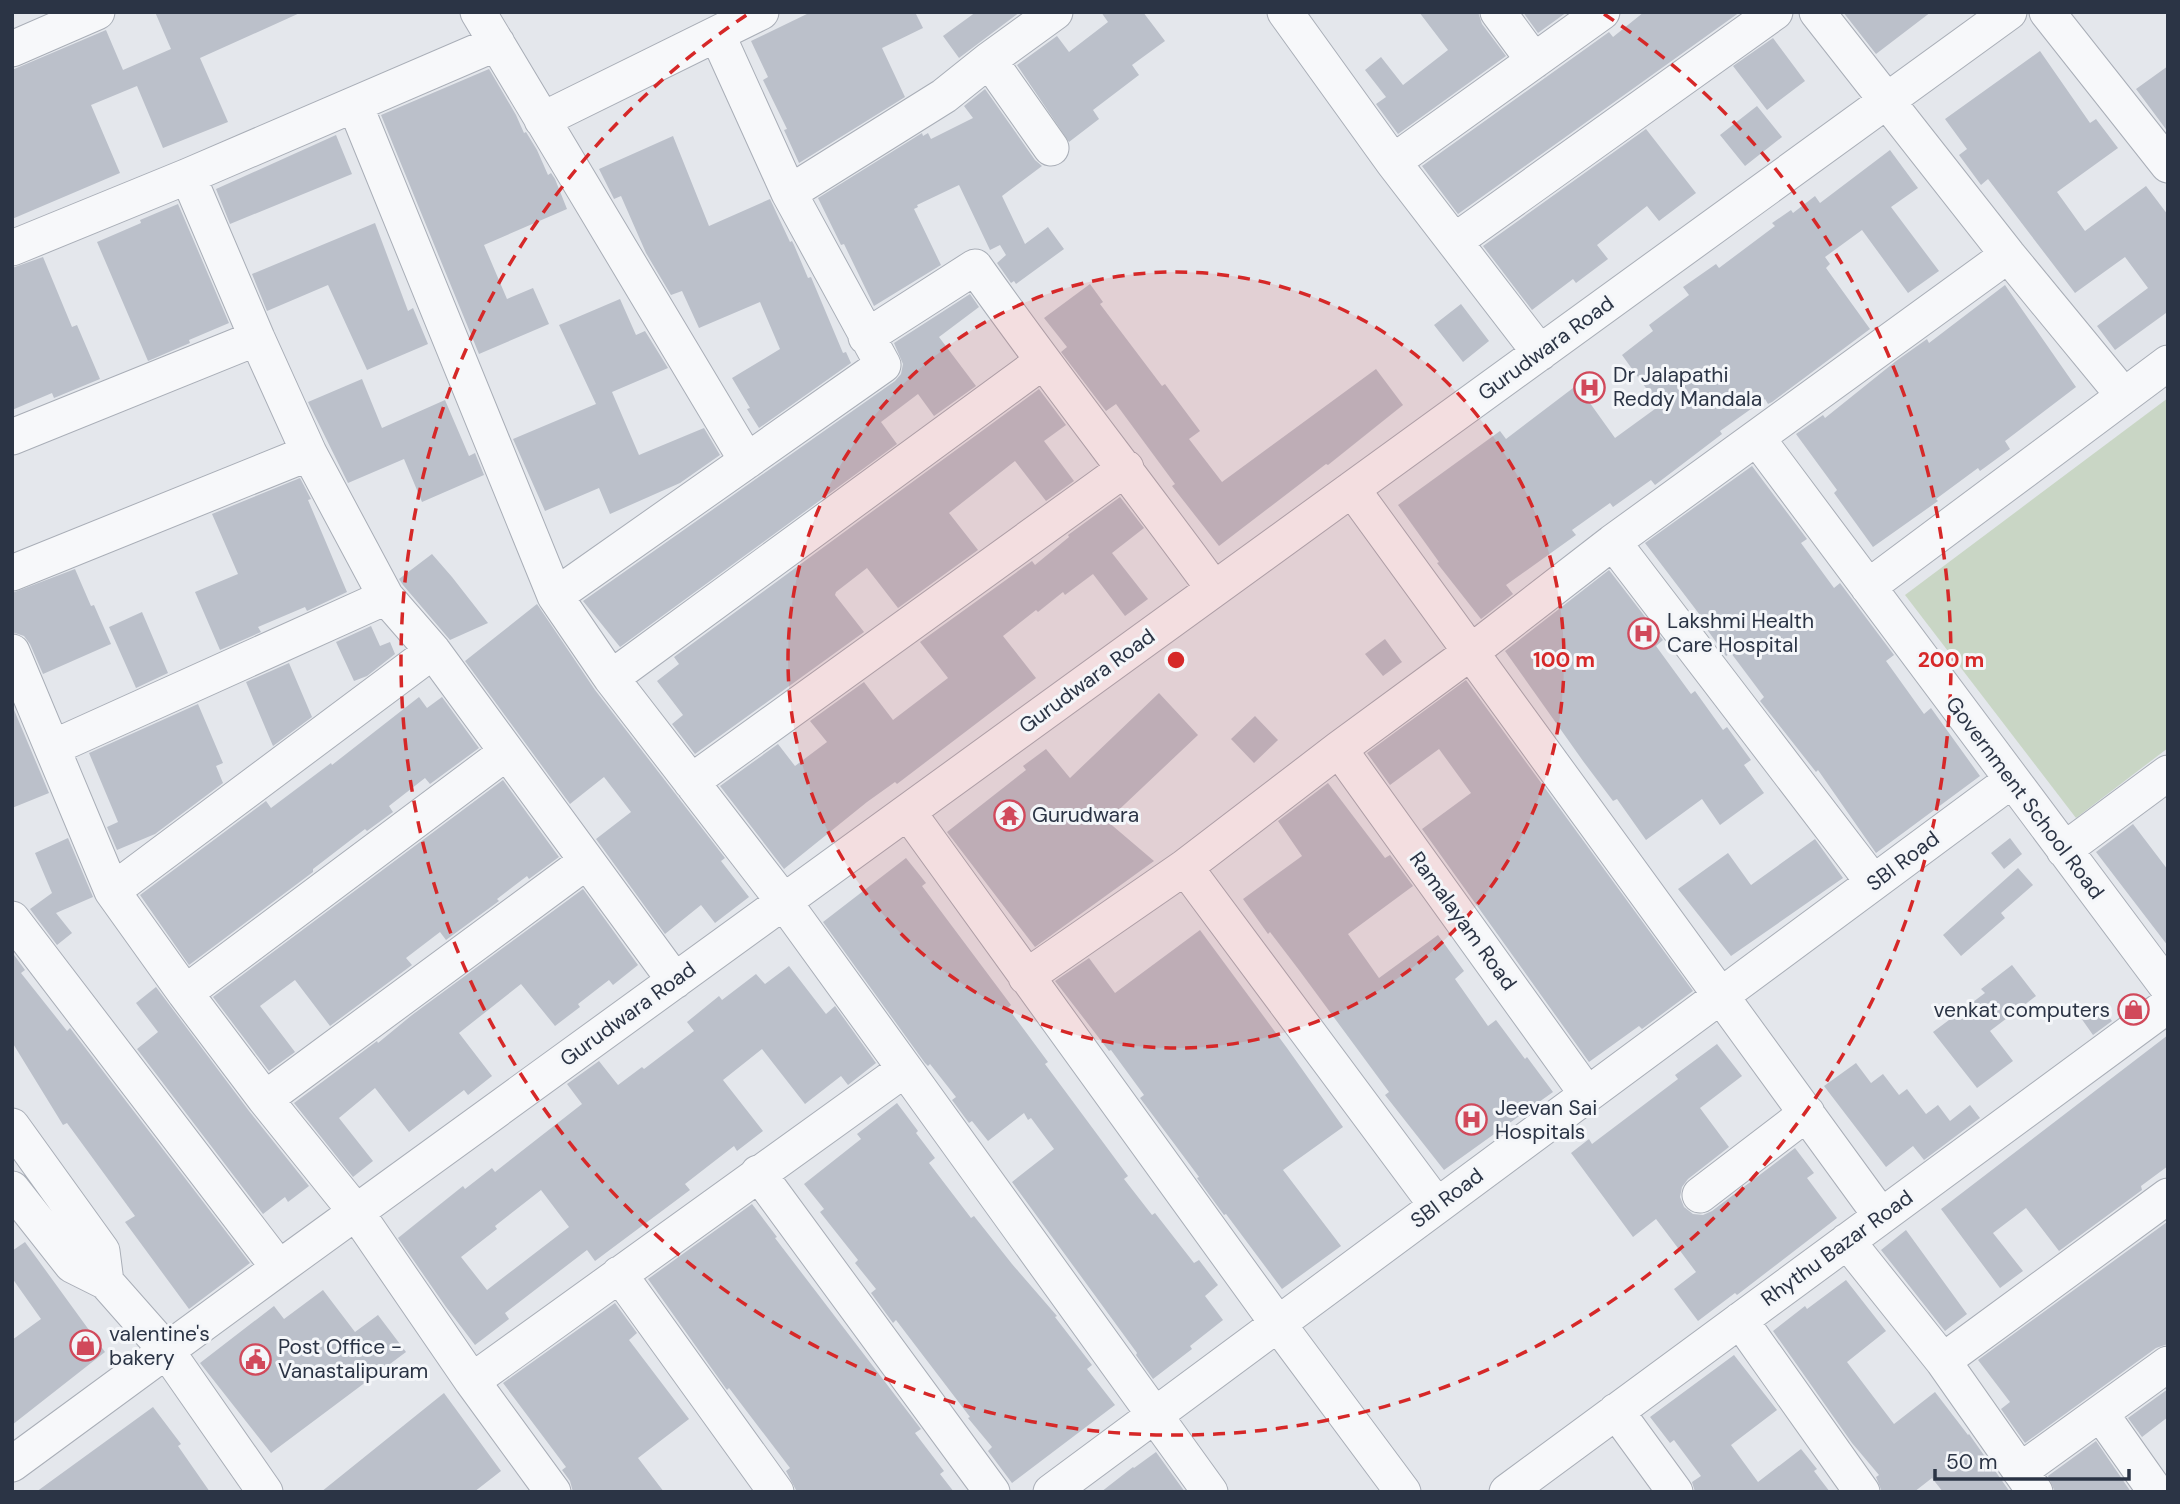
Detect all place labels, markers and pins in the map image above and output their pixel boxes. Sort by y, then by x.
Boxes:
place label: Dr Jalapathi Reddy Mandala [1613,361,1762,413]
hospital icon: Dr Jalapathi Reddy Mandala [1573,370,1607,404]
place label: Lakshmi Health Care Hospital [1667,607,1814,659]
hospital icon: Lakshmi Health Care Hospital [1627,616,1661,650]
centre of rings [1164,648,1188,672]
temple icon: Gurudwara [992,798,1026,832]
place label: Gurudwara [1032,801,1139,829]
shop icon: venkat computers [2116,993,2150,1027]
place label: venkat computers [1933,996,2110,1024]
place label: Jeevan Sai Hospitals [1495,1094,1597,1146]
hospital icon: Jeevan Sai Hospitals [1455,1103,1489,1137]
place label: valentine's bakery [109,1320,210,1372]
shop icon: valentine's bakery [69,1329,103,1363]
place label: Post Office - Vanastalipuram [278,1333,428,1385]
public building icon: Post Office - Vanastalipuram [238,1342,272,1376]

